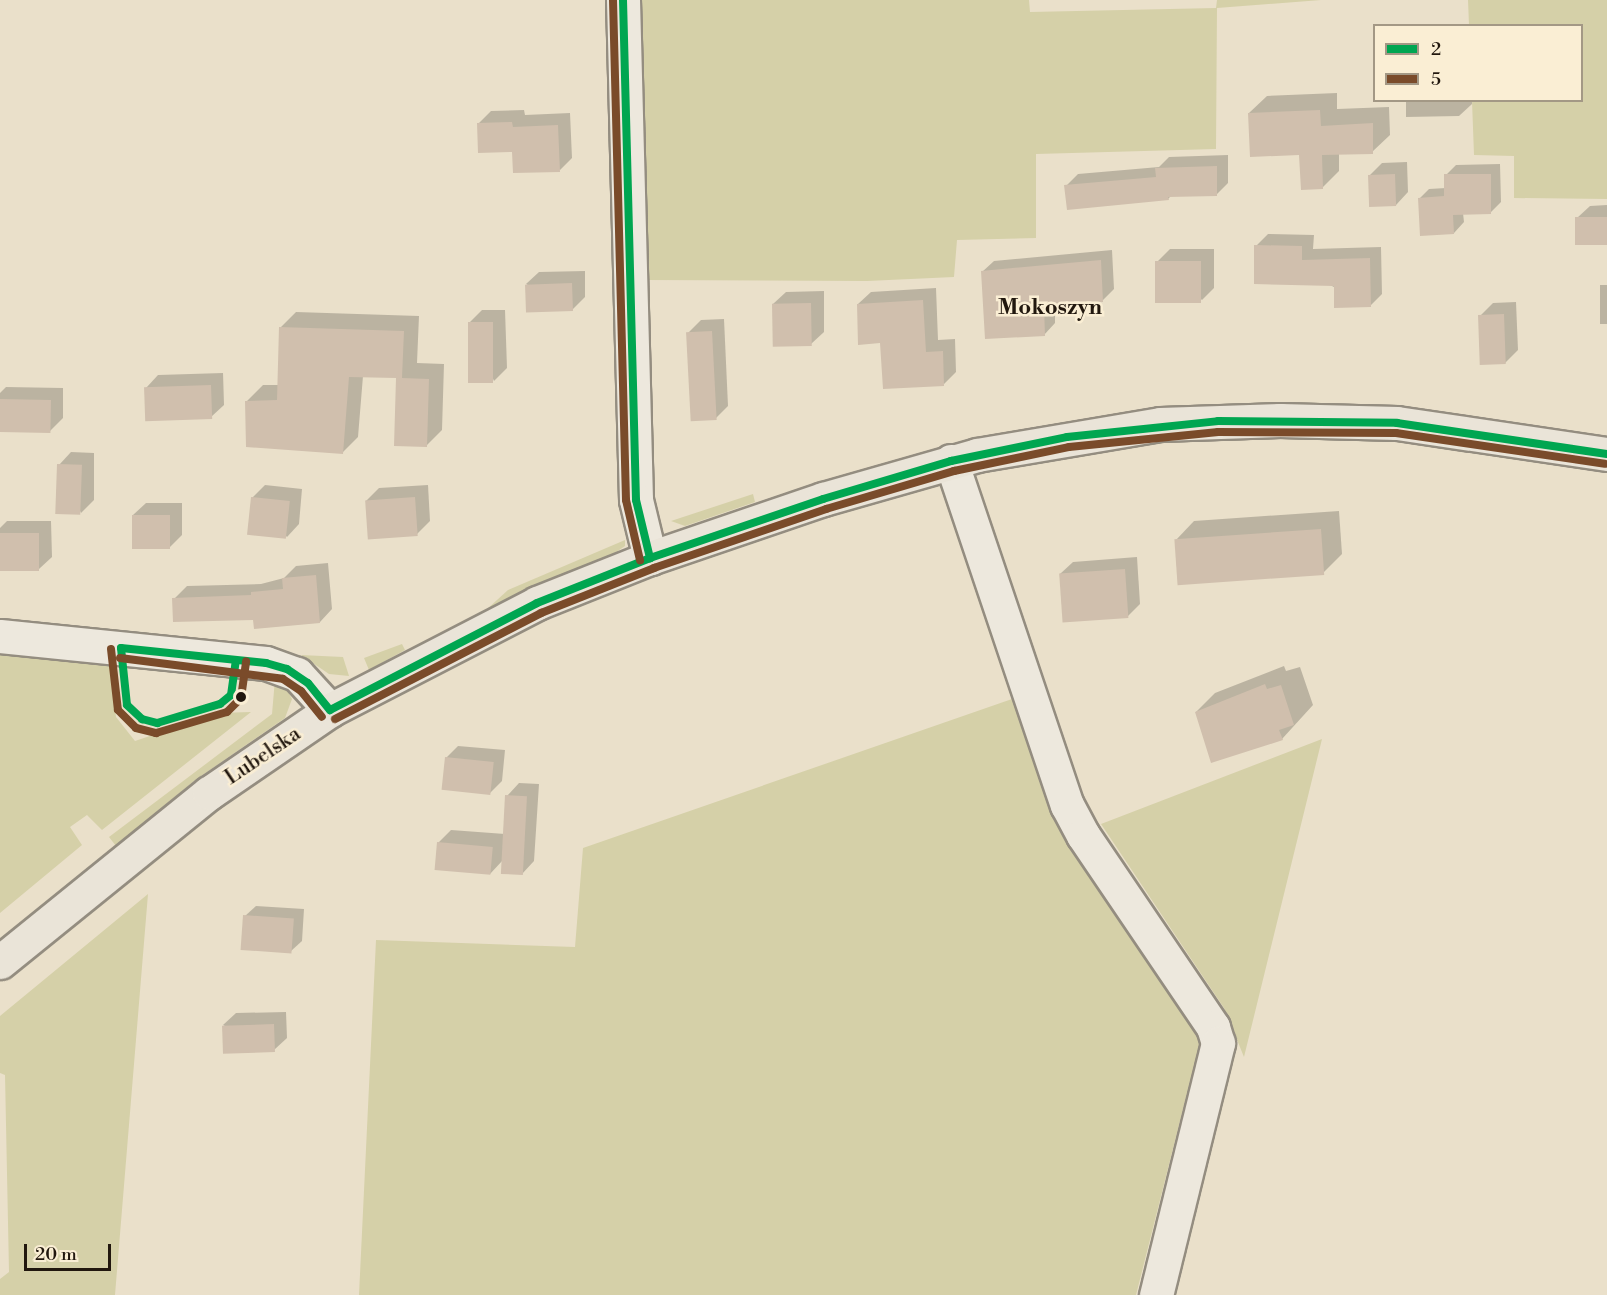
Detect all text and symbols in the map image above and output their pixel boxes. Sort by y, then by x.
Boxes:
legend [1373,24,1583,102]
text: 2 [1431,38,1441,61]
text: 5 [1431,68,1441,91]
district label: Mokoszyn [998,295,1102,321]
unlabelled marker [235,691,247,703]
street label: Lubelska [220,721,306,791]
scale bar [27,1232,114,1270]
text: 20 m [35,1243,77,1266]

